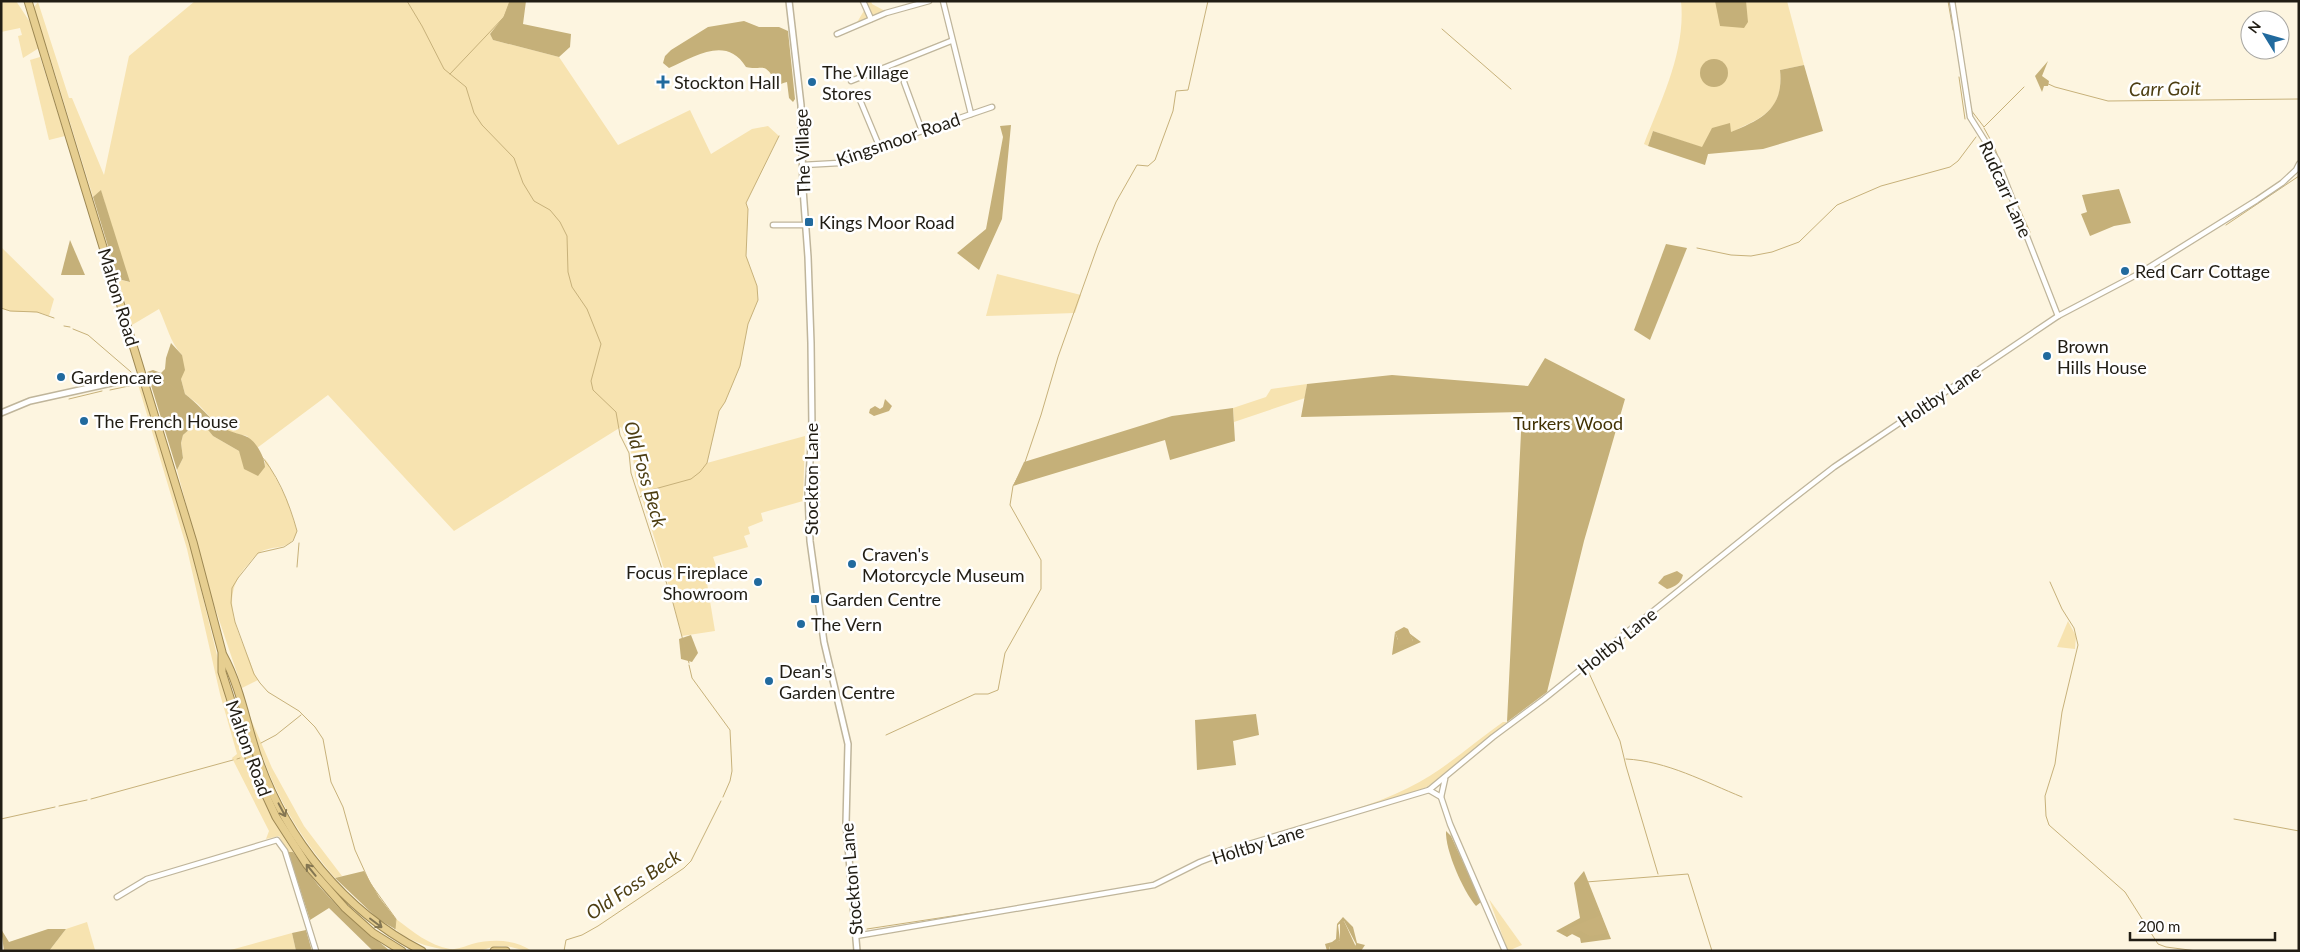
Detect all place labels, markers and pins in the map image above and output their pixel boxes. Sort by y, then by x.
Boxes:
place label: The Village Stores [822,61,909,104]
place label: Stockton Hall [674,71,780,93]
marker: Stockton Hall [656,75,670,89]
marker: The Village Stores [806,76,818,88]
place label: Kings Moor Road [819,211,955,233]
marker: Kings Moor Road [803,216,815,228]
place label: Red Carr Cottage [2135,260,2270,282]
marker: Red Carr Cottage [2119,265,2131,277]
place label: Brown Hills House [2057,335,2147,378]
marker: Brown Hills House [2041,350,2053,362]
place label: Gardencare [71,366,162,388]
marker: Gardencare [55,371,67,383]
place label: The French House [94,410,238,432]
marker: The French House [78,415,90,427]
place label: Craven's Motorcycle Museum [862,543,1025,586]
marker: Craven's Motorcycle Museum [846,558,858,570]
place label: Focus Fireplace Showroom [626,561,748,604]
marker: Focus Fireplace Showroom [752,576,764,588]
place label: Garden Centre [825,588,941,610]
marker: Garden Centre [809,593,821,605]
place label: The Vern [811,613,882,635]
marker: The Vern [795,618,807,630]
place label: Dean's Garden Centre [779,660,895,703]
marker: Dean's Garden Centre [763,675,775,687]

